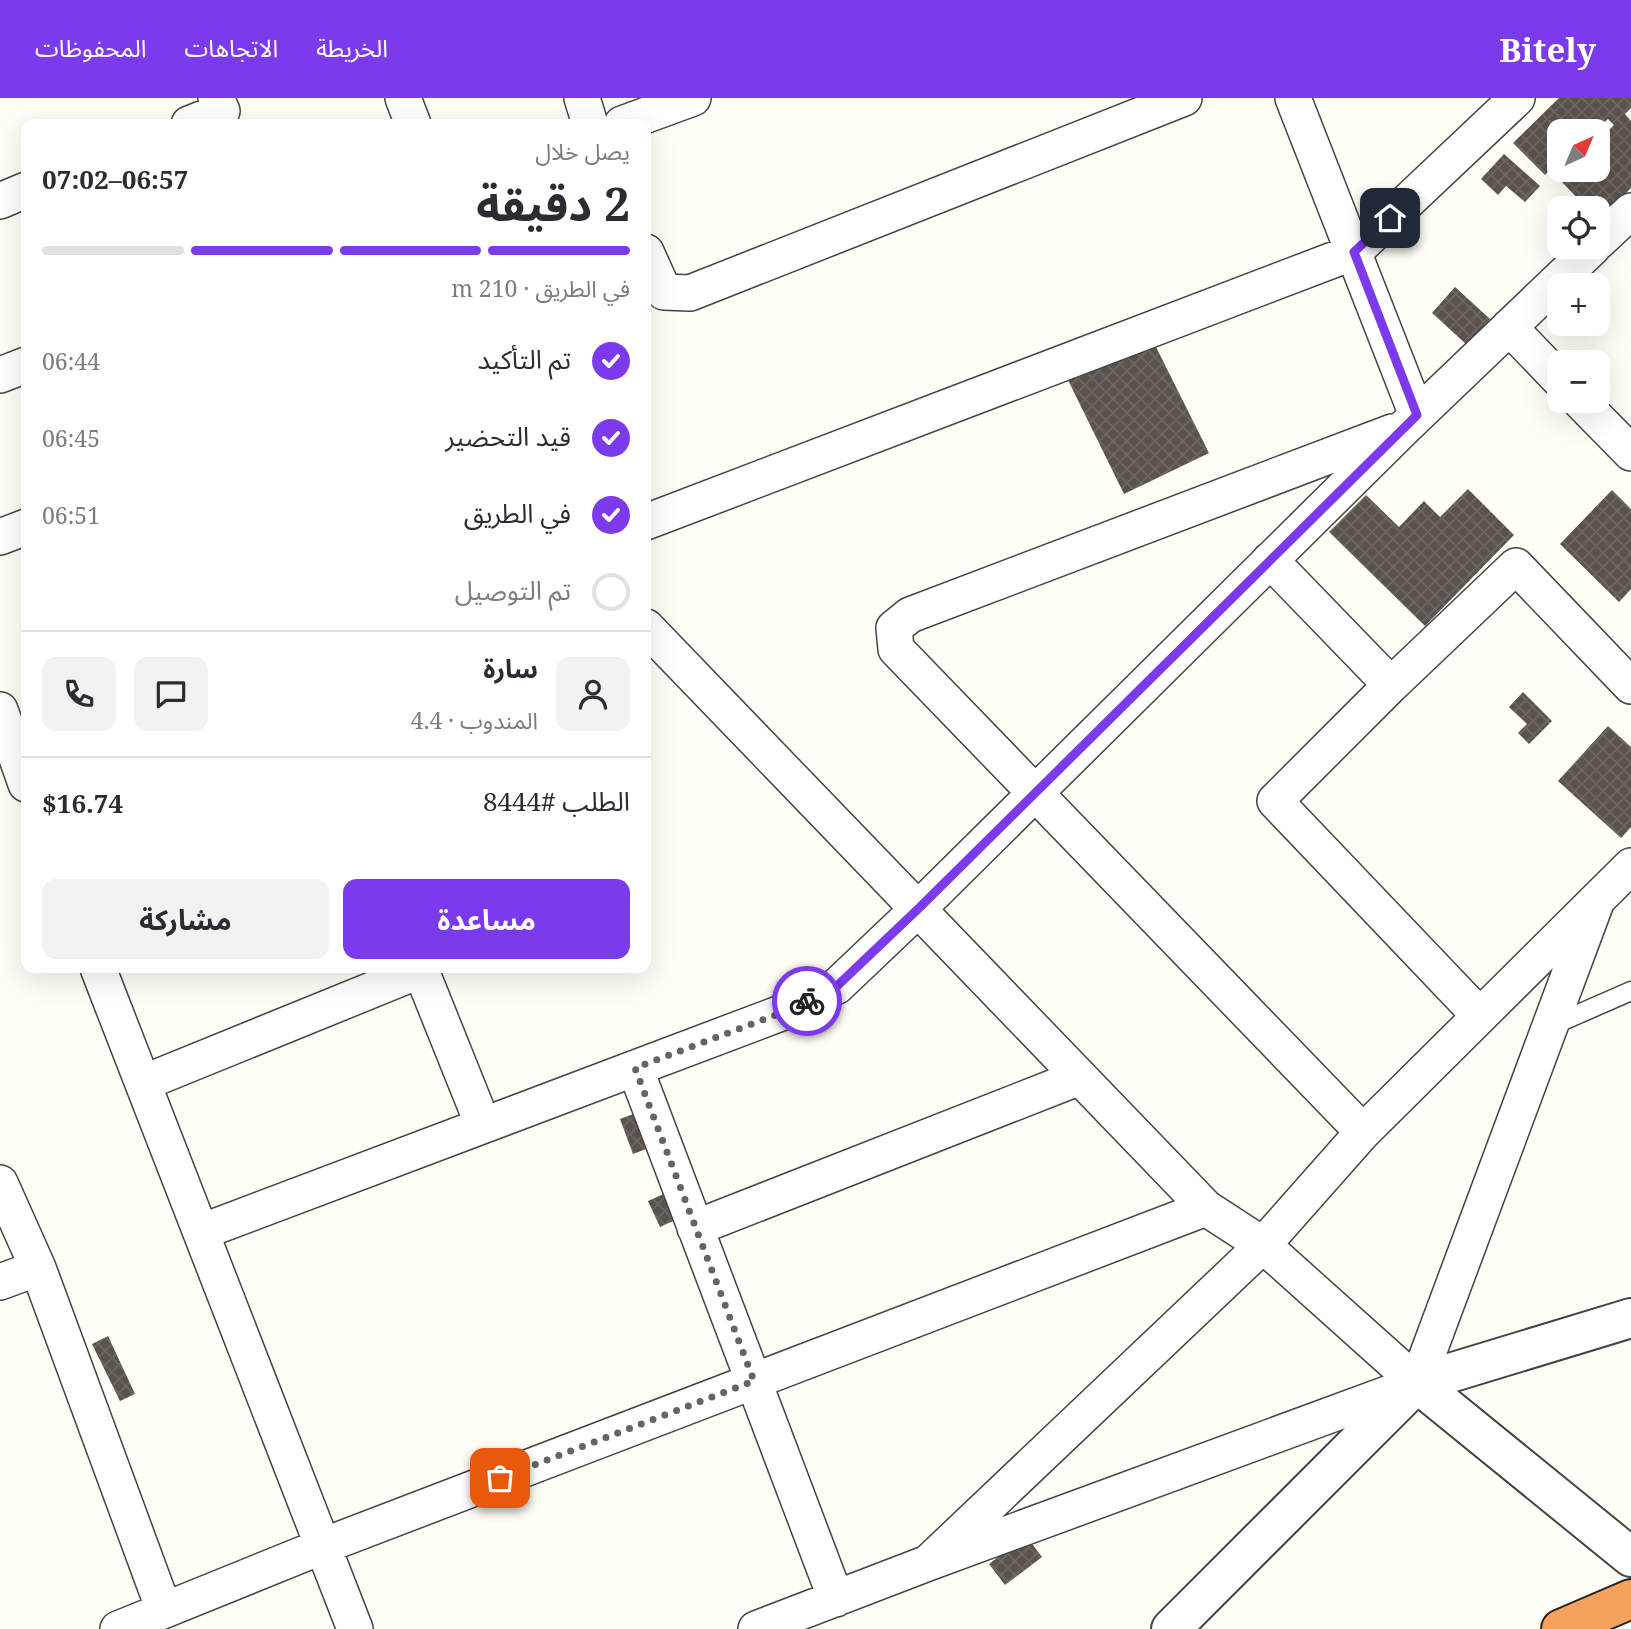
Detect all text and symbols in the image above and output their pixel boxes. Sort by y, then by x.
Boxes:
text: Bitely [1499,27,1596,72]
text: المحفوظات [35,31,146,64]
text: الاتجاهات [184,31,278,64]
text: الخريطة [316,31,388,64]
north arrow [1547,119,1610,182]
map controls [1547,119,1610,413]
text: يصل خلال [535,135,630,167]
text: 06:57–07:02 [42,161,188,197]
text: 2 دقيقة [476,172,630,234]
pin [1360,188,1420,248]
button: locate [1547,196,1610,259]
icon: home [1371,199,1409,237]
text: في الطريق · 210 m [451,272,630,304]
button: + [1547,273,1610,336]
text: تم التأكيد [477,341,571,377]
icon: check [592,342,630,380]
text: 06:44 [42,345,100,377]
button: − [1547,350,1610,413]
text: قيد التحضير [445,418,571,454]
icon: check [592,419,630,457]
text: 06:45 [42,422,100,454]
text: في الطريق [464,495,571,531]
icon: check [592,496,630,534]
text: 06:51 [42,499,100,531]
text: تم التوصيل [455,572,571,608]
text: سارة [483,650,538,686]
button: phone [42,657,116,731]
button: chat [134,657,208,731]
button: person [556,657,630,731]
text: المندوب · 4.4 [411,704,538,736]
text: الطلب #8444 [483,783,630,819]
text: $16.74 [42,785,123,821]
button: مشاركة [42,879,329,959]
button: مساعدة [343,879,630,959]
courier [772,966,842,1036]
icon: bike [788,982,826,1020]
pin [470,1448,530,1508]
icon: bag [481,1459,519,1497]

